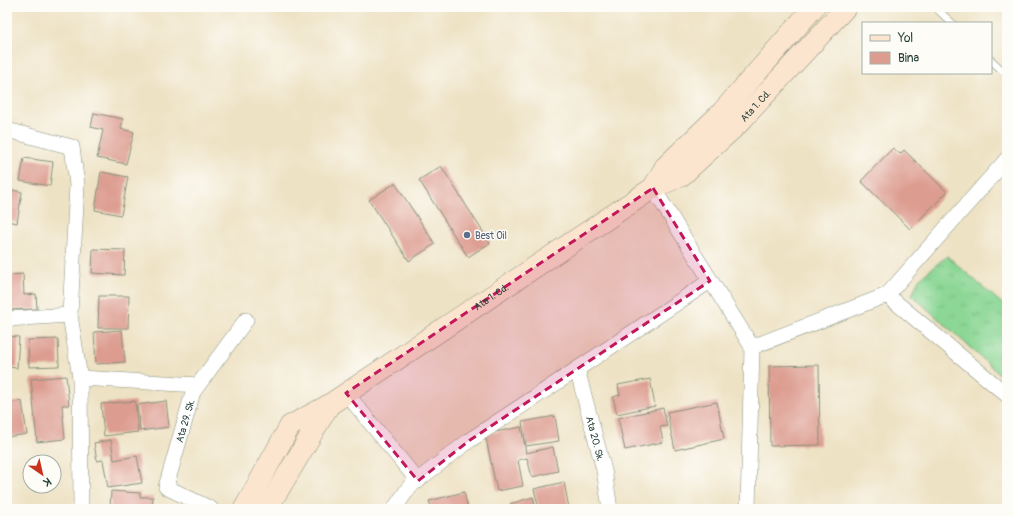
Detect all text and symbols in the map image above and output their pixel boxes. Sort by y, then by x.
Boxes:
legend [862,22,992,74]
text: Yol [897,31,913,46]
text: Bina [898,51,920,66]
street label: Ata 1. Cd. [738,88,773,125]
marker: Best Oil [462,230,472,240]
place label: Best Oil [475,230,507,242]
street label: Ata 1. Cd. [472,282,511,313]
street label: Ata 29. Sk. [174,398,198,444]
street label: Ata 20. Sk. [583,415,606,463]
north arrow [22,454,62,494]
text: K [41,475,54,489]

